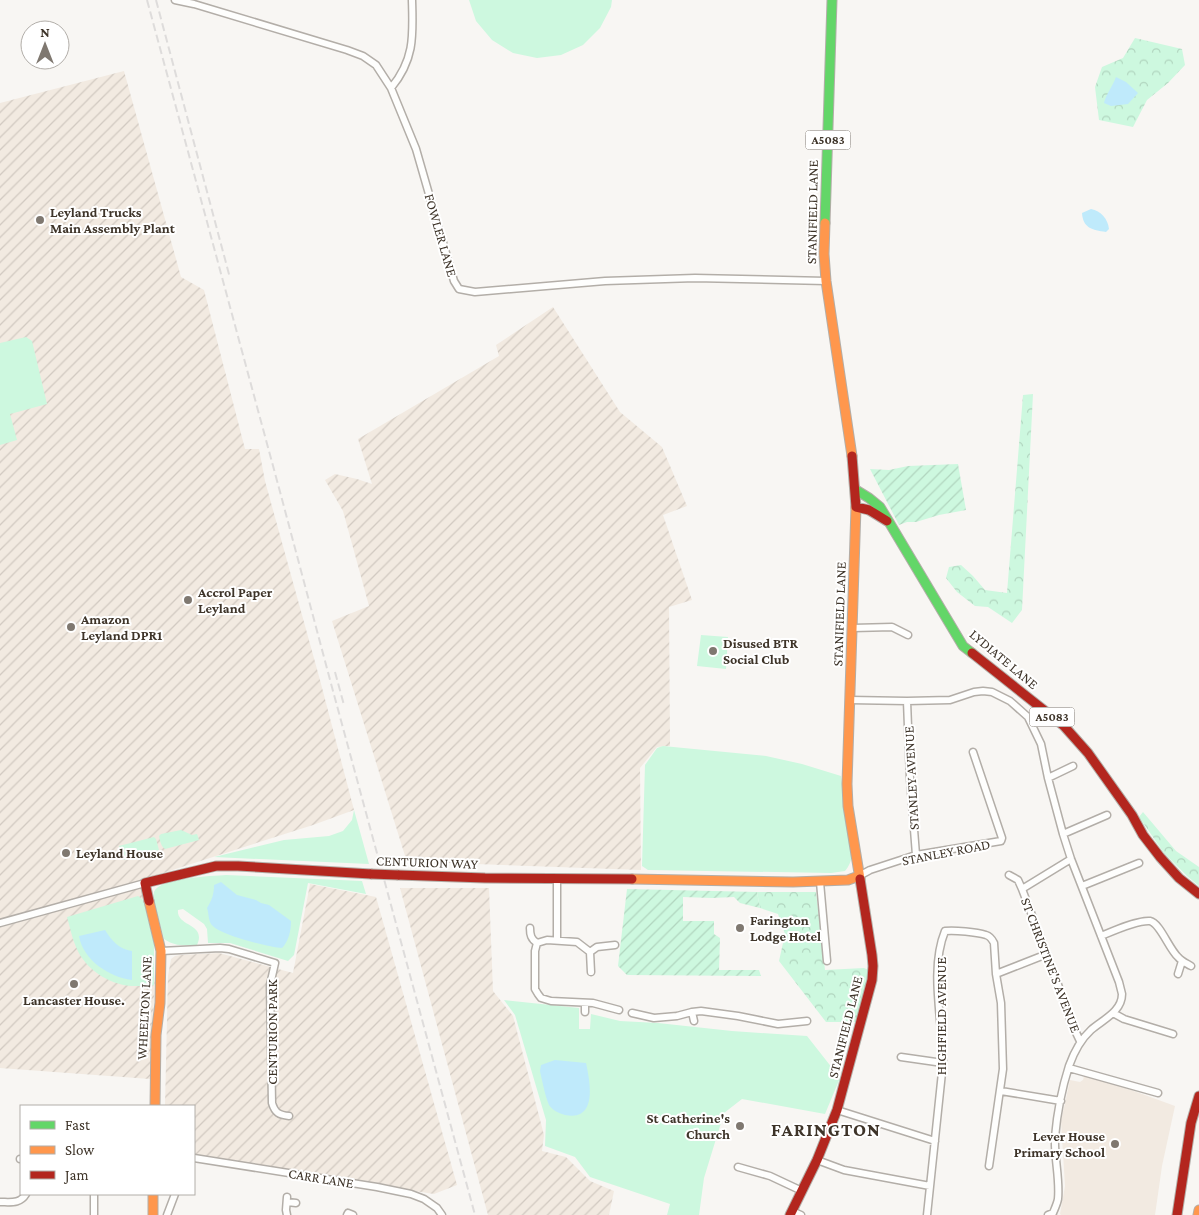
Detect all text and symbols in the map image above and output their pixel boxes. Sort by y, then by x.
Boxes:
north arrow [20,20,70,70]
text: N [40,24,50,40]
road number: A5083 [806,130,850,150]
street label: STANIFIELD LANE [803,159,821,264]
street label: FOWLER LANE [422,192,461,279]
place label: Leyland Trucks Main Assembly Plant [50,204,176,236]
marker: Leyland Trucks Main Assembly Plant [34,214,46,226]
street label: STANIFIELD LANE [829,561,849,666]
place label: Accrol Paper Leyland [197,584,273,616]
marker: Accrol Paper Leyland [182,594,194,606]
place label: Amazon Leyland DPR1 [80,611,162,643]
marker: Amazon Leyland DPR1 [65,621,77,633]
street label: LYDIATE LANE [967,626,1042,692]
place label: Disused BTR Social Club [723,635,798,667]
marker: Disused BTR Social Club [707,645,719,657]
road number: A5083 [1030,708,1074,726]
street label: STANLEY AVENUE [900,725,922,831]
street label: STANLEY ROAD [901,836,991,868]
place label: Leyland House [76,845,164,861]
marker: Leyland House [60,847,72,859]
street label: CENTURION WAY [376,852,479,872]
street label: ST CHRISTINE'S AVENUE [1018,895,1084,1035]
place label: Farington Lodge Hotel [750,912,821,944]
marker: Farington Lodge Hotel [734,922,746,934]
street label: WHEELTON LANE [133,955,155,1060]
street label: HIGHFIELD AVENUE [933,956,949,1075]
street label: STANIFIELD LANE [825,974,865,1080]
marker: Lancaster House. [68,978,80,990]
street label: CENTURION PARK [264,978,280,1085]
place label: Lancaster House. [23,992,125,1008]
legend [20,1105,195,1195]
place label: St Catherine's Church [647,1110,730,1142]
text: Fast [65,1117,91,1133]
district label: FARINGTON [771,1119,881,1140]
marker: St Catherine's Church [734,1120,746,1132]
place label: Lever House Primary School [1014,1128,1105,1160]
marker: Lever House Primary School [1109,1138,1121,1150]
text: Slow [65,1142,95,1158]
street label: CARR LANE [287,1165,355,1191]
text: Jam [63,1167,88,1184]

